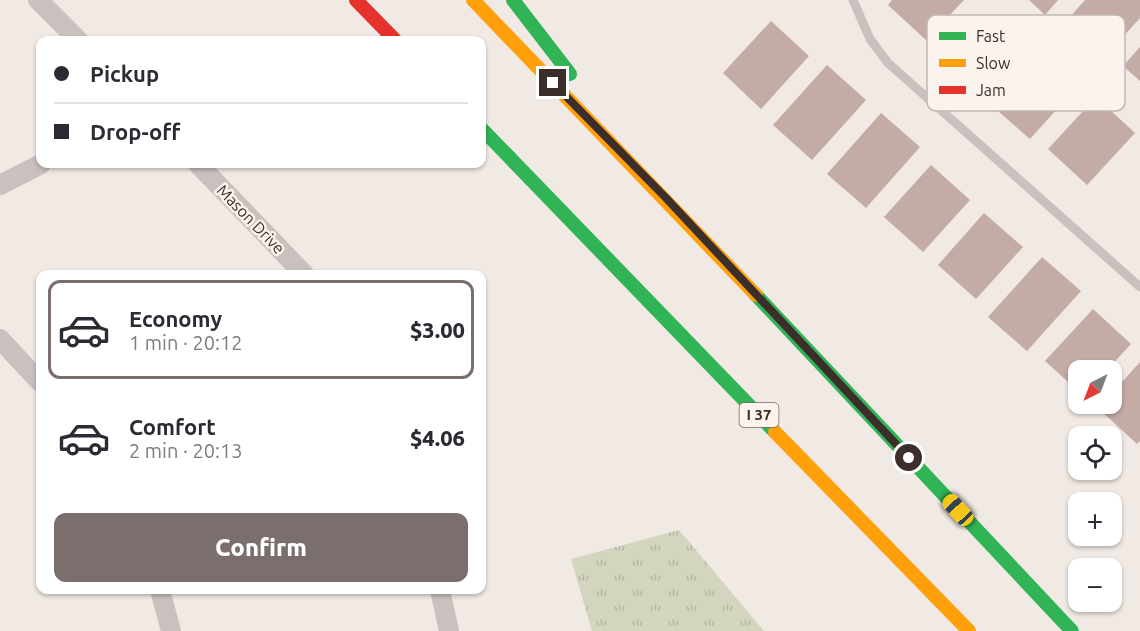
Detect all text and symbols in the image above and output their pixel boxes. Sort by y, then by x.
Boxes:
legend [927,15,1125,111]
text: Fast [976,27,1006,45]
text: Slow [976,54,1011,72]
text: Pickup [90,61,159,86]
route end [539,69,566,96]
text: Jam [976,81,1006,99]
text: Drop-off [90,119,180,144]
street label: Mason Drive [214,181,288,257]
icon: car [57,303,111,357]
text: Economy [129,306,222,331]
text: $3.00 [410,317,465,342]
text: 1 min · 20:12 [129,331,243,354]
north arrow [1068,360,1122,414]
map controls [1068,360,1122,612]
road number: I 37 [740,403,778,427]
icon: car [57,411,111,465]
text: Comfort [129,414,216,439]
text: $4.06 [410,425,465,450]
button: locate [1068,426,1122,480]
text: 2 min · 20:13 [129,439,243,462]
route start [895,444,922,471]
car [939,491,977,529]
button: + [1068,492,1122,546]
button: Confirm [54,513,468,582]
button: − [1068,558,1122,612]

